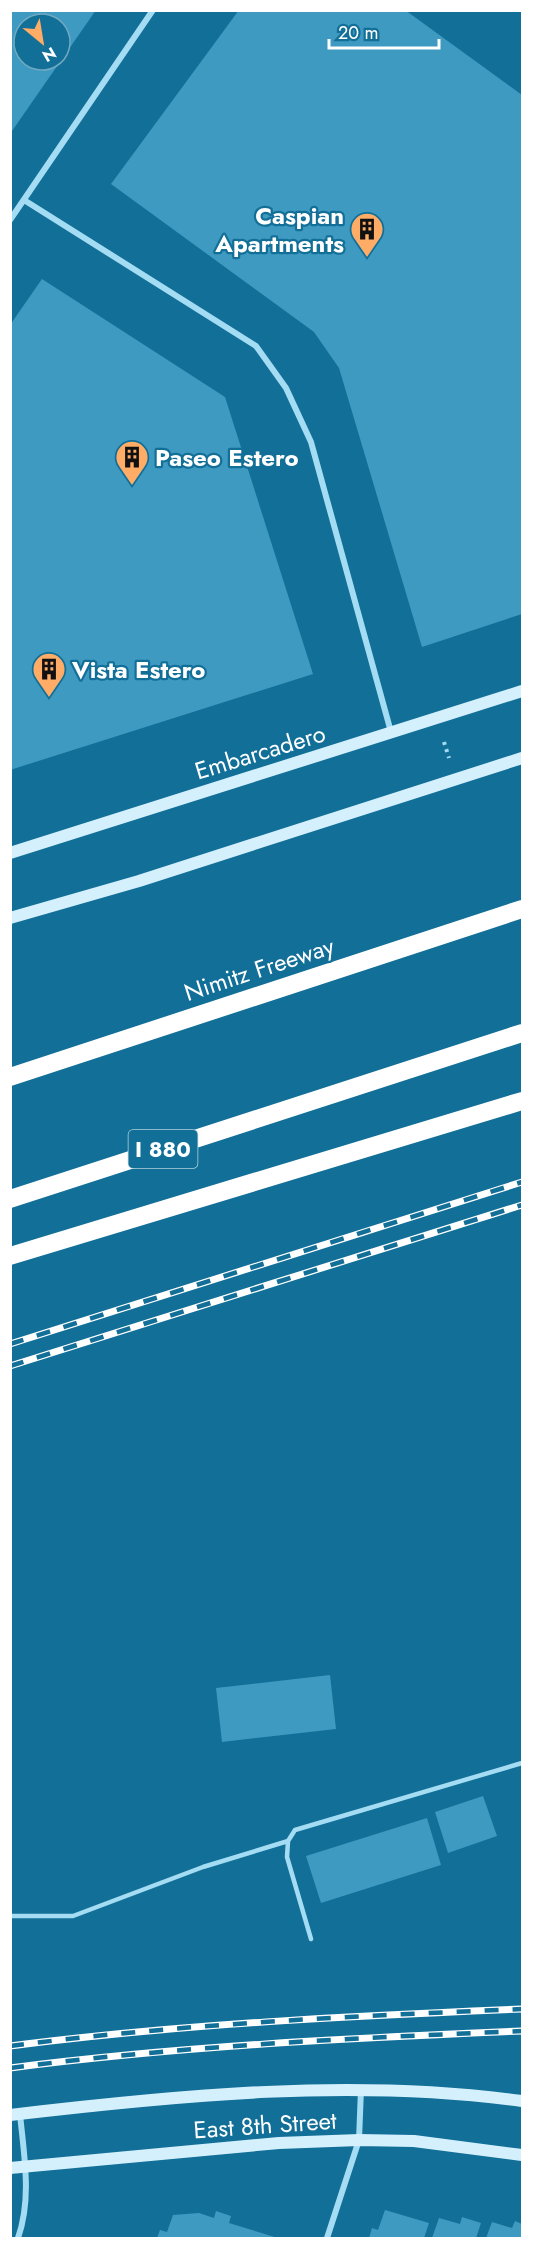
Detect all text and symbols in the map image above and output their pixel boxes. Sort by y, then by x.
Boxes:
north arrow [12,12,72,72]
scale bar [329,12,438,50]
text: 20 m [338,20,378,46]
text: N [38,41,61,68]
place label: Caspian Apartments [214,198,344,261]
building icon: Caspian Apartments [349,211,385,258]
building icon: Paseo Estero [114,439,150,486]
place label: Paseo Estero [155,440,299,475]
building icon: Vista Estero [31,651,67,698]
place label: Vista Estero [71,652,205,687]
street label: Embarcadero [190,716,330,788]
street label: Nimitz Freeway [179,928,339,1010]
road number: I 880 [128,1130,198,1168]
street label: East 8th Street [192,2103,338,2147]

